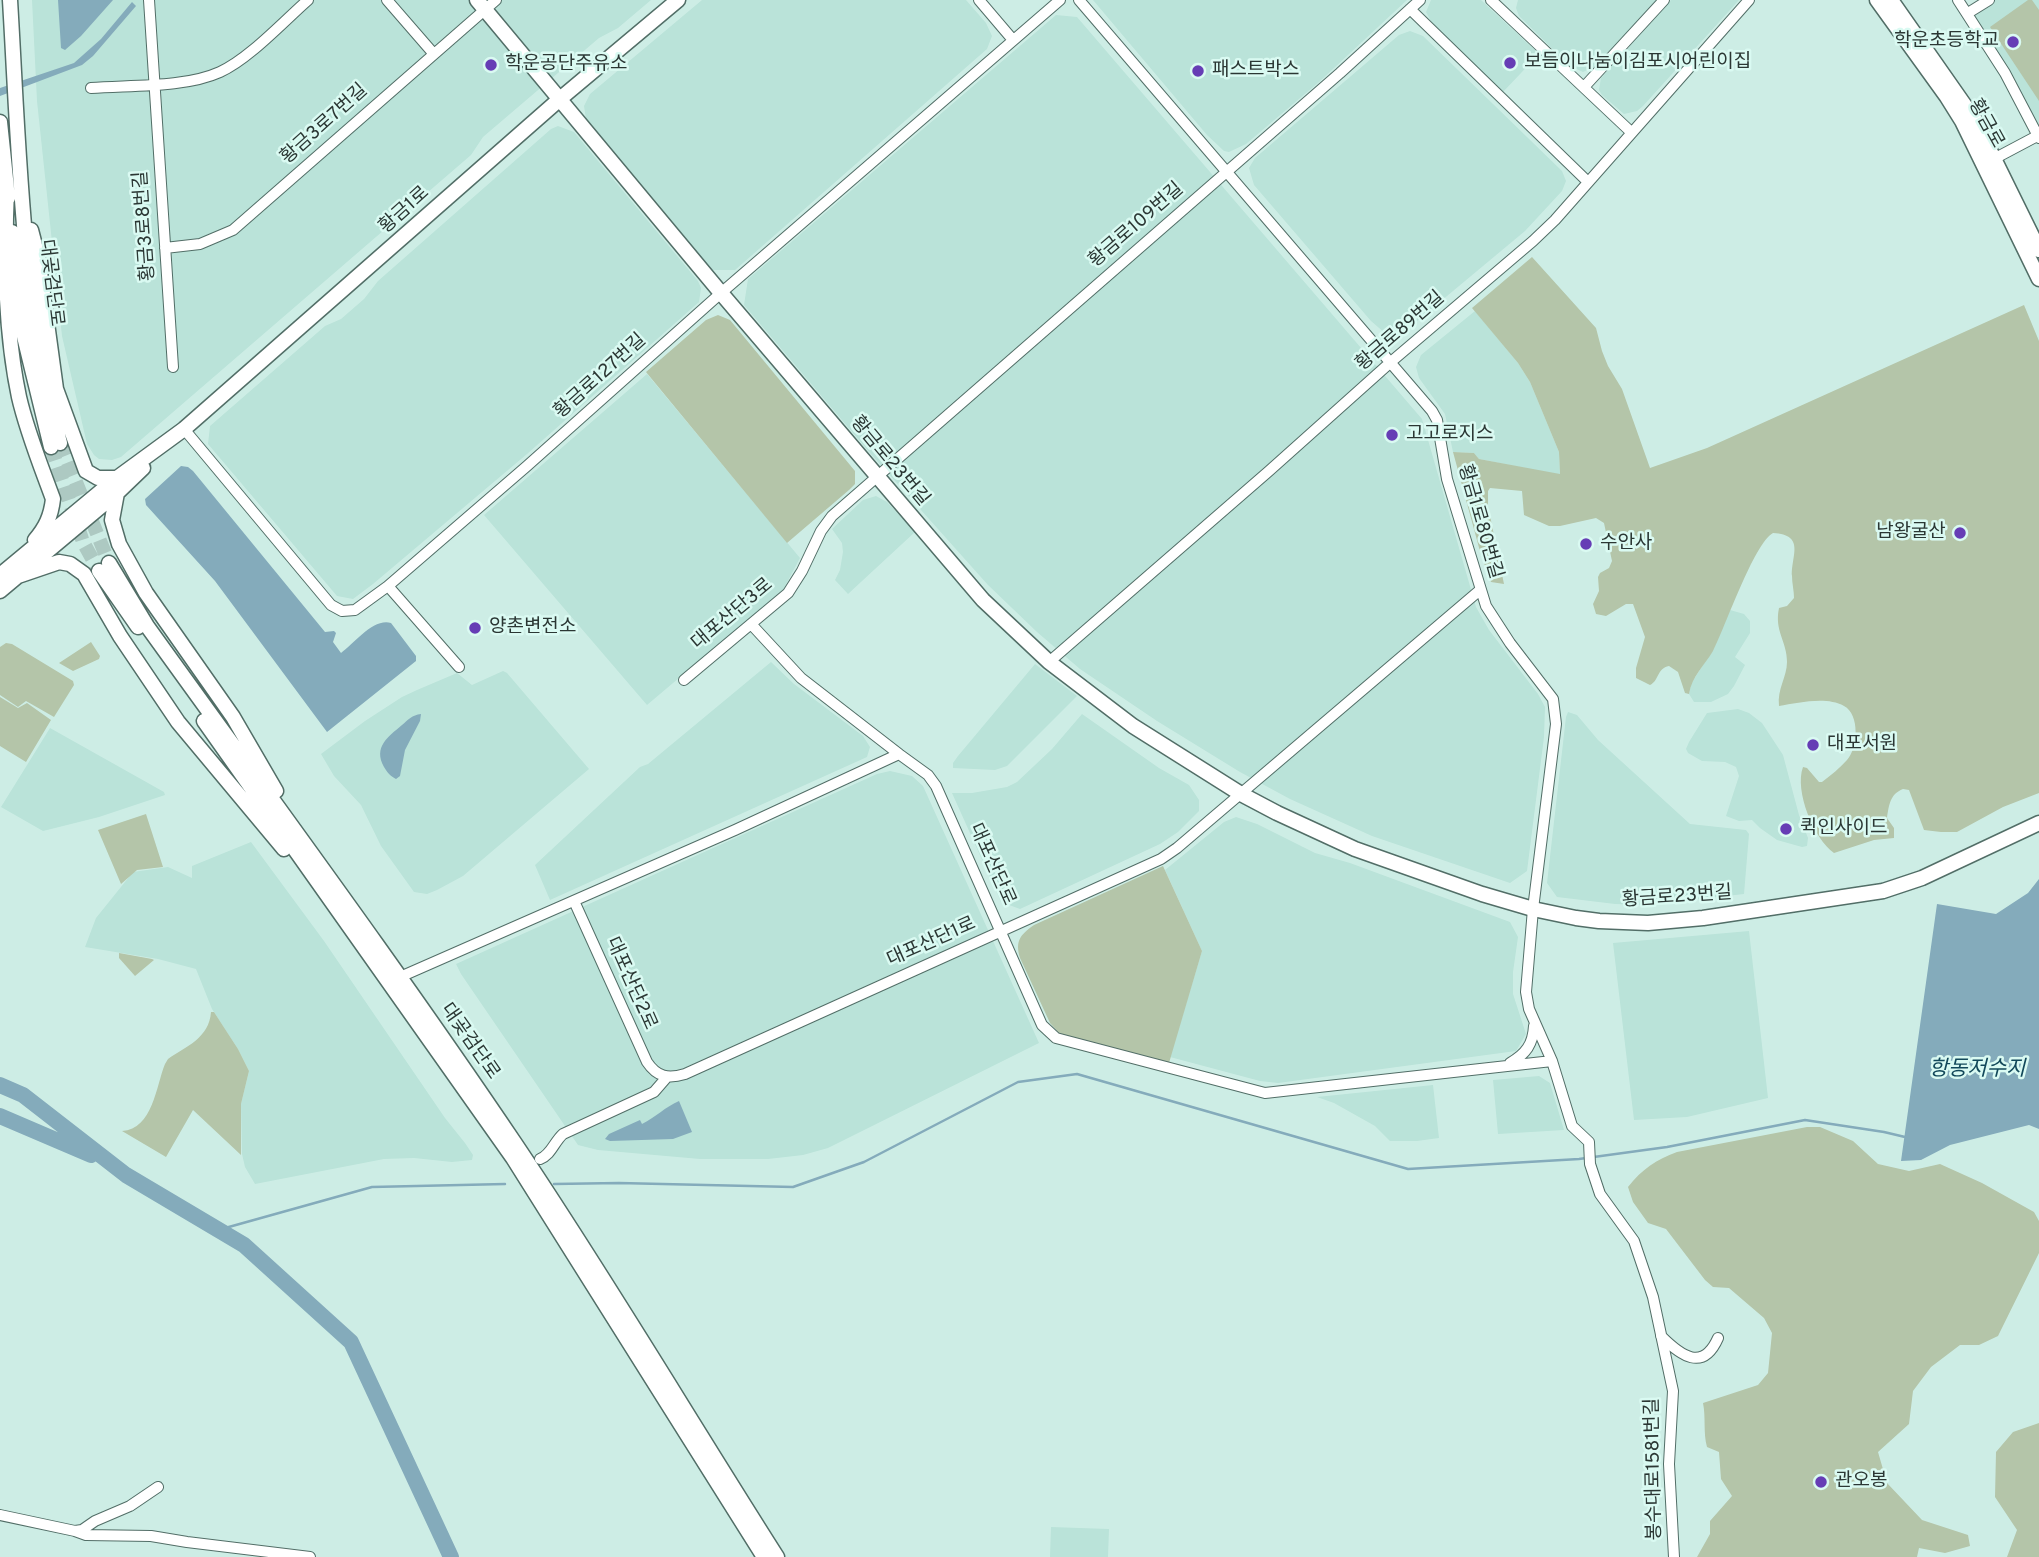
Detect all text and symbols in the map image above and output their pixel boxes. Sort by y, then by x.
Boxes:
place label: 학운초등학교 [1894,31,1999,53]
marker: 학운초등학교 [2005,34,2021,50]
place label: 보듬이나눔이김포시어린이집 [1524,52,1751,74]
place label: 학운공단주유소 [505,54,627,76]
marker: 보듬이나눔이김포시어린이집 [1502,55,1518,71]
marker: 학운공단주유소 [483,57,499,73]
place label: 패스트박스 [1212,60,1299,82]
marker: 패스트박스 [1190,63,1206,79]
street label: 황금3로7번길 [277,80,373,170]
street label: 황금로 [1962,96,2008,152]
street label: 황금3로8번길 [131,170,161,282]
street label: 황금로109번길 [1085,179,1189,273]
street label: 황금1로 [375,183,435,239]
street label: 대곶검단로 [33,238,67,328]
street label: 황금로89번길 [1352,287,1450,377]
street label: 황금로127번길 [550,330,652,424]
street label: 황금로23번길 [845,412,933,512]
place label: 고고로지스 [1406,424,1493,446]
marker: 고고로지스 [1384,427,1400,443]
street label: 황금1로80번길 [1452,462,1506,582]
place label: 남왕굴산 [1876,522,1946,544]
marker: 남왕굴산 [1952,525,1968,541]
place label: 수안사 [1600,533,1652,555]
marker: 수안사 [1578,536,1594,552]
street label: 대포산단3로 [688,575,778,655]
place label: 양촌변전소 [489,617,576,639]
marker: 양촌변전소 [467,620,483,636]
place label: 대포서원 [1827,734,1897,756]
marker: 대포서원 [1805,737,1821,753]
place label: 퀵인사이드 [1800,818,1887,840]
street label: 대포산단로 [963,820,1019,910]
marker: 퀵인사이드 [1778,821,1794,837]
street label: 황금로23번길 [1621,883,1733,913]
street label: 대포산단1로 [884,913,980,973]
street label: 대포산단2로 [599,934,661,1034]
street label: 대곶검단로 [435,1000,503,1084]
water label: 항동저수지 [1929,1058,2025,1084]
street label: 봉수대로1581번길 [1642,1398,1668,1540]
place label: 관오봉 [1835,1471,1887,1493]
marker: 관오봉 [1813,1474,1829,1490]

